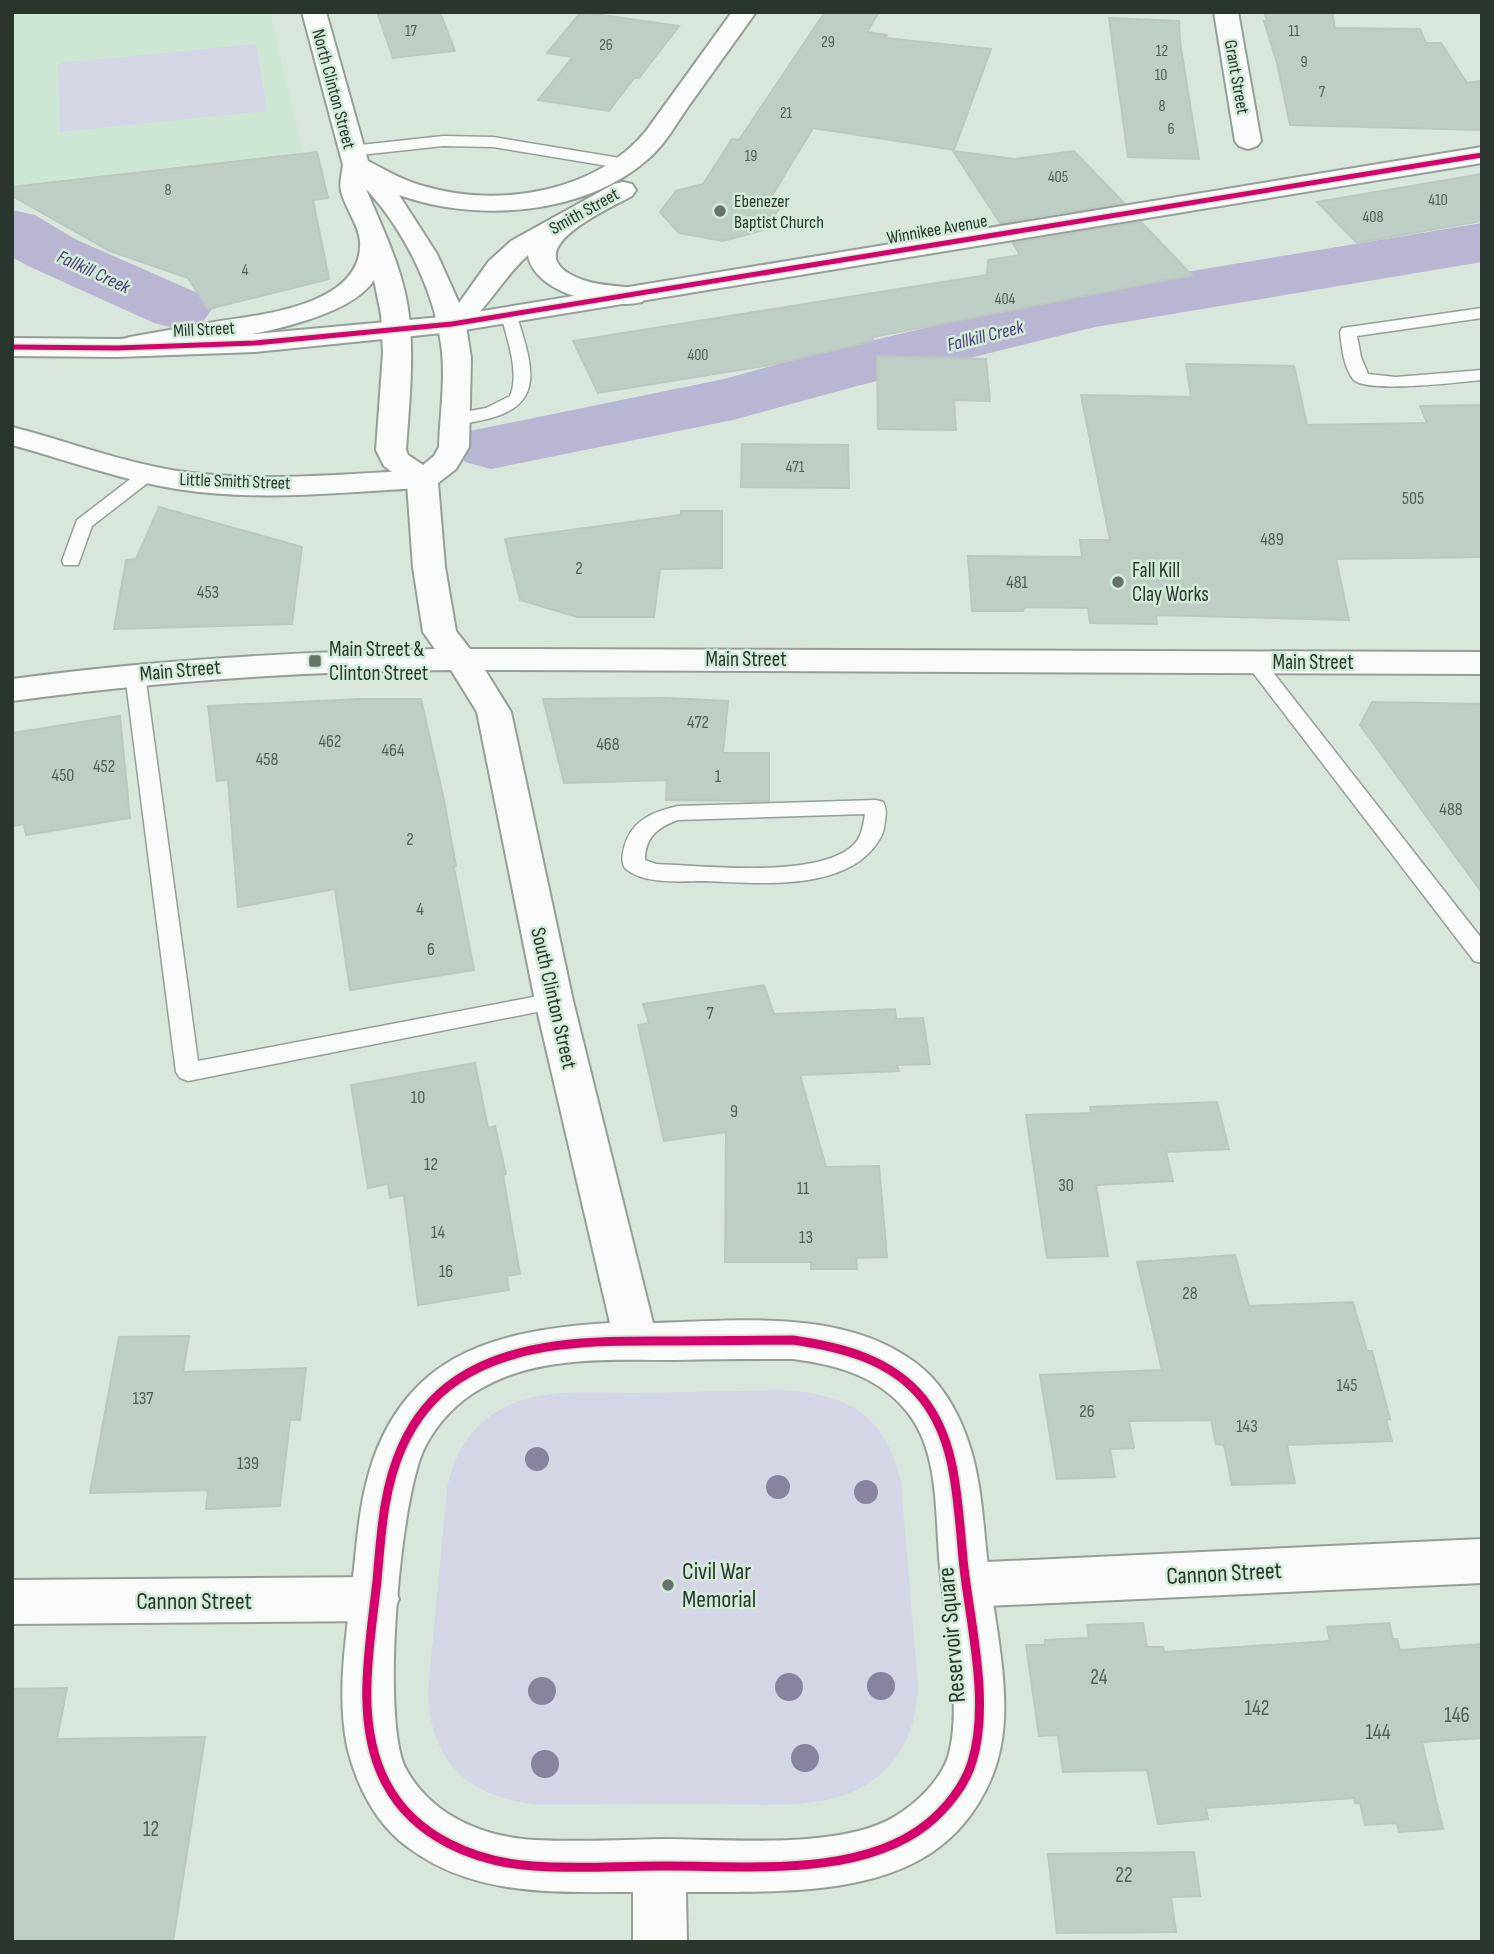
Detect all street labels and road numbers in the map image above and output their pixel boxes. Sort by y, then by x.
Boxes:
street label: North Clinton Street [307,27,360,152]
street label: Grant Street [1220,38,1253,116]
street label: Smith Street [546,183,623,239]
street label: Winnikee Avenue [885,210,989,249]
street label: Mill Street [173,317,236,342]
street label: Little Smith Street [179,469,291,494]
street label: Main Street [705,647,787,672]
street label: Main Street [1272,650,1354,675]
street label: Main Street [139,655,222,686]
street label: South Clinton Street [525,925,582,1071]
street label: Cannon Street [1165,1556,1283,1591]
street label: Reservoir Square [931,1566,972,1704]
street label: Cannon Street [136,1587,252,1616]

